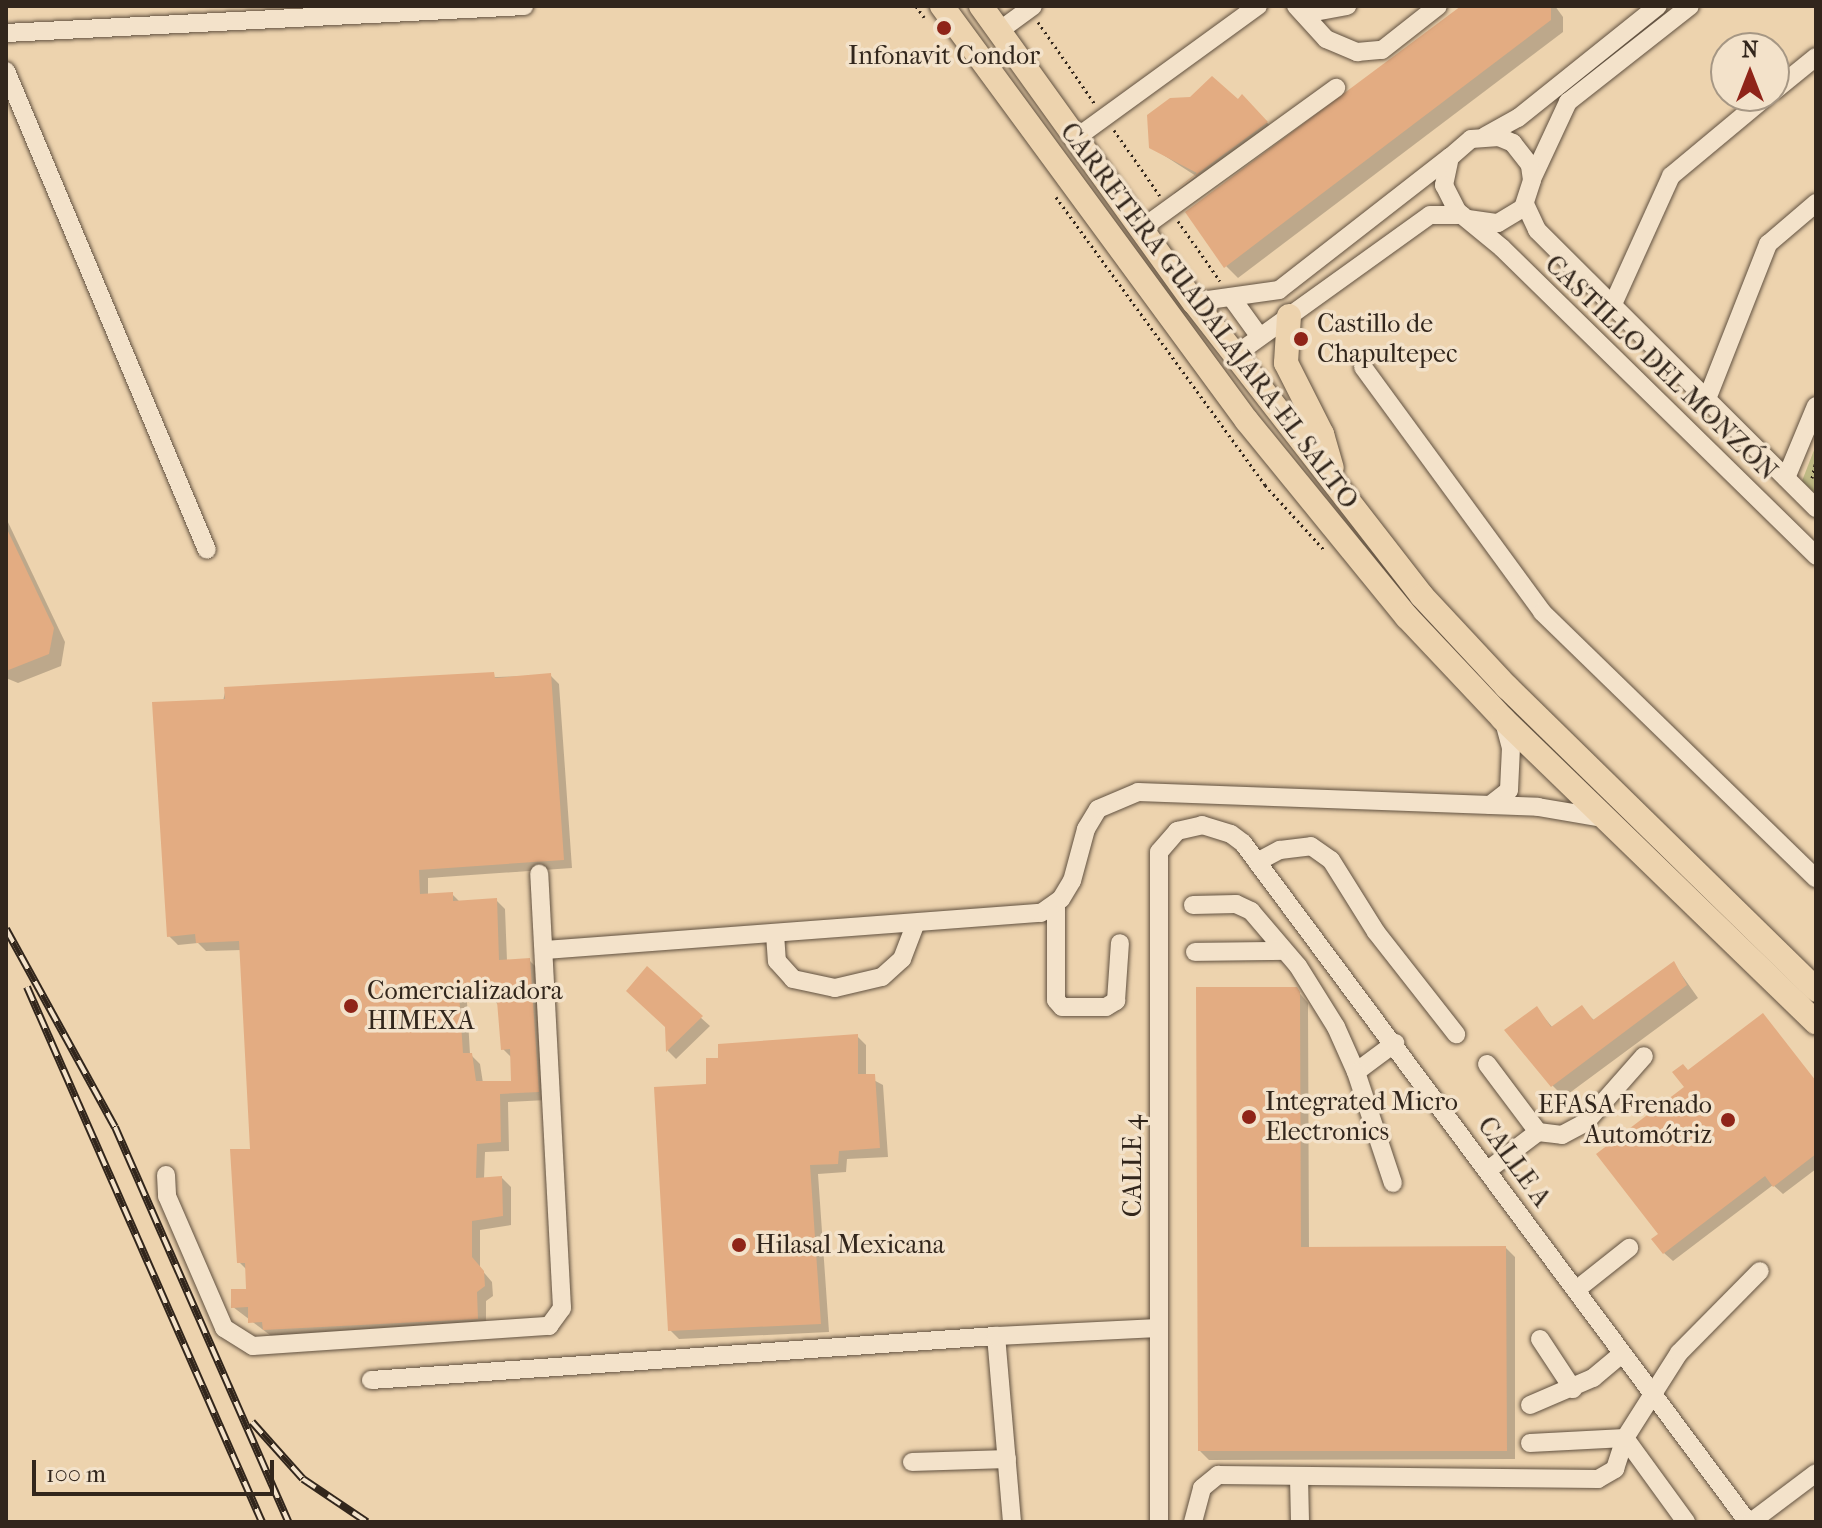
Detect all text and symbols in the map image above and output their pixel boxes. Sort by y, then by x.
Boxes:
marker: Infonavit Condor [935,19,953,37]
north arrow [1710,32,1790,112]
text: N [1742,37,1758,63]
place label: Infonavit Condor [848,40,1040,72]
street label: CARRETERA GUADALAJARA-EL SALTO [1053,117,1365,515]
street label: CASTILLO DEL MONZÓN [1538,249,1784,487]
place label: Castillo de Chapultepec [1317,308,1457,370]
marker: Castillo de Chapultepec [1292,330,1310,348]
place label: Comercializadora HIMEXA [367,975,563,1036]
marker: Comercializadora HIMEXA [342,997,360,1015]
place label: Integrated Micro Electronics [1265,1086,1458,1148]
place label: EFASA Frenado Automótriz [1538,1089,1712,1150]
marker: Integrated Micro Electronics [1240,1108,1258,1126]
street label: CALLE A [1471,1111,1557,1213]
marker: EFASA Frenado Automótriz [1719,1111,1737,1129]
street label: CALLE 4 [1117,1115,1149,1217]
place label: Hilasal Mexicana [755,1229,945,1261]
marker: Hilasal Mexicana [730,1236,748,1254]
scale bar [36,1444,278,1494]
text: 100 m [46,1460,106,1488]

